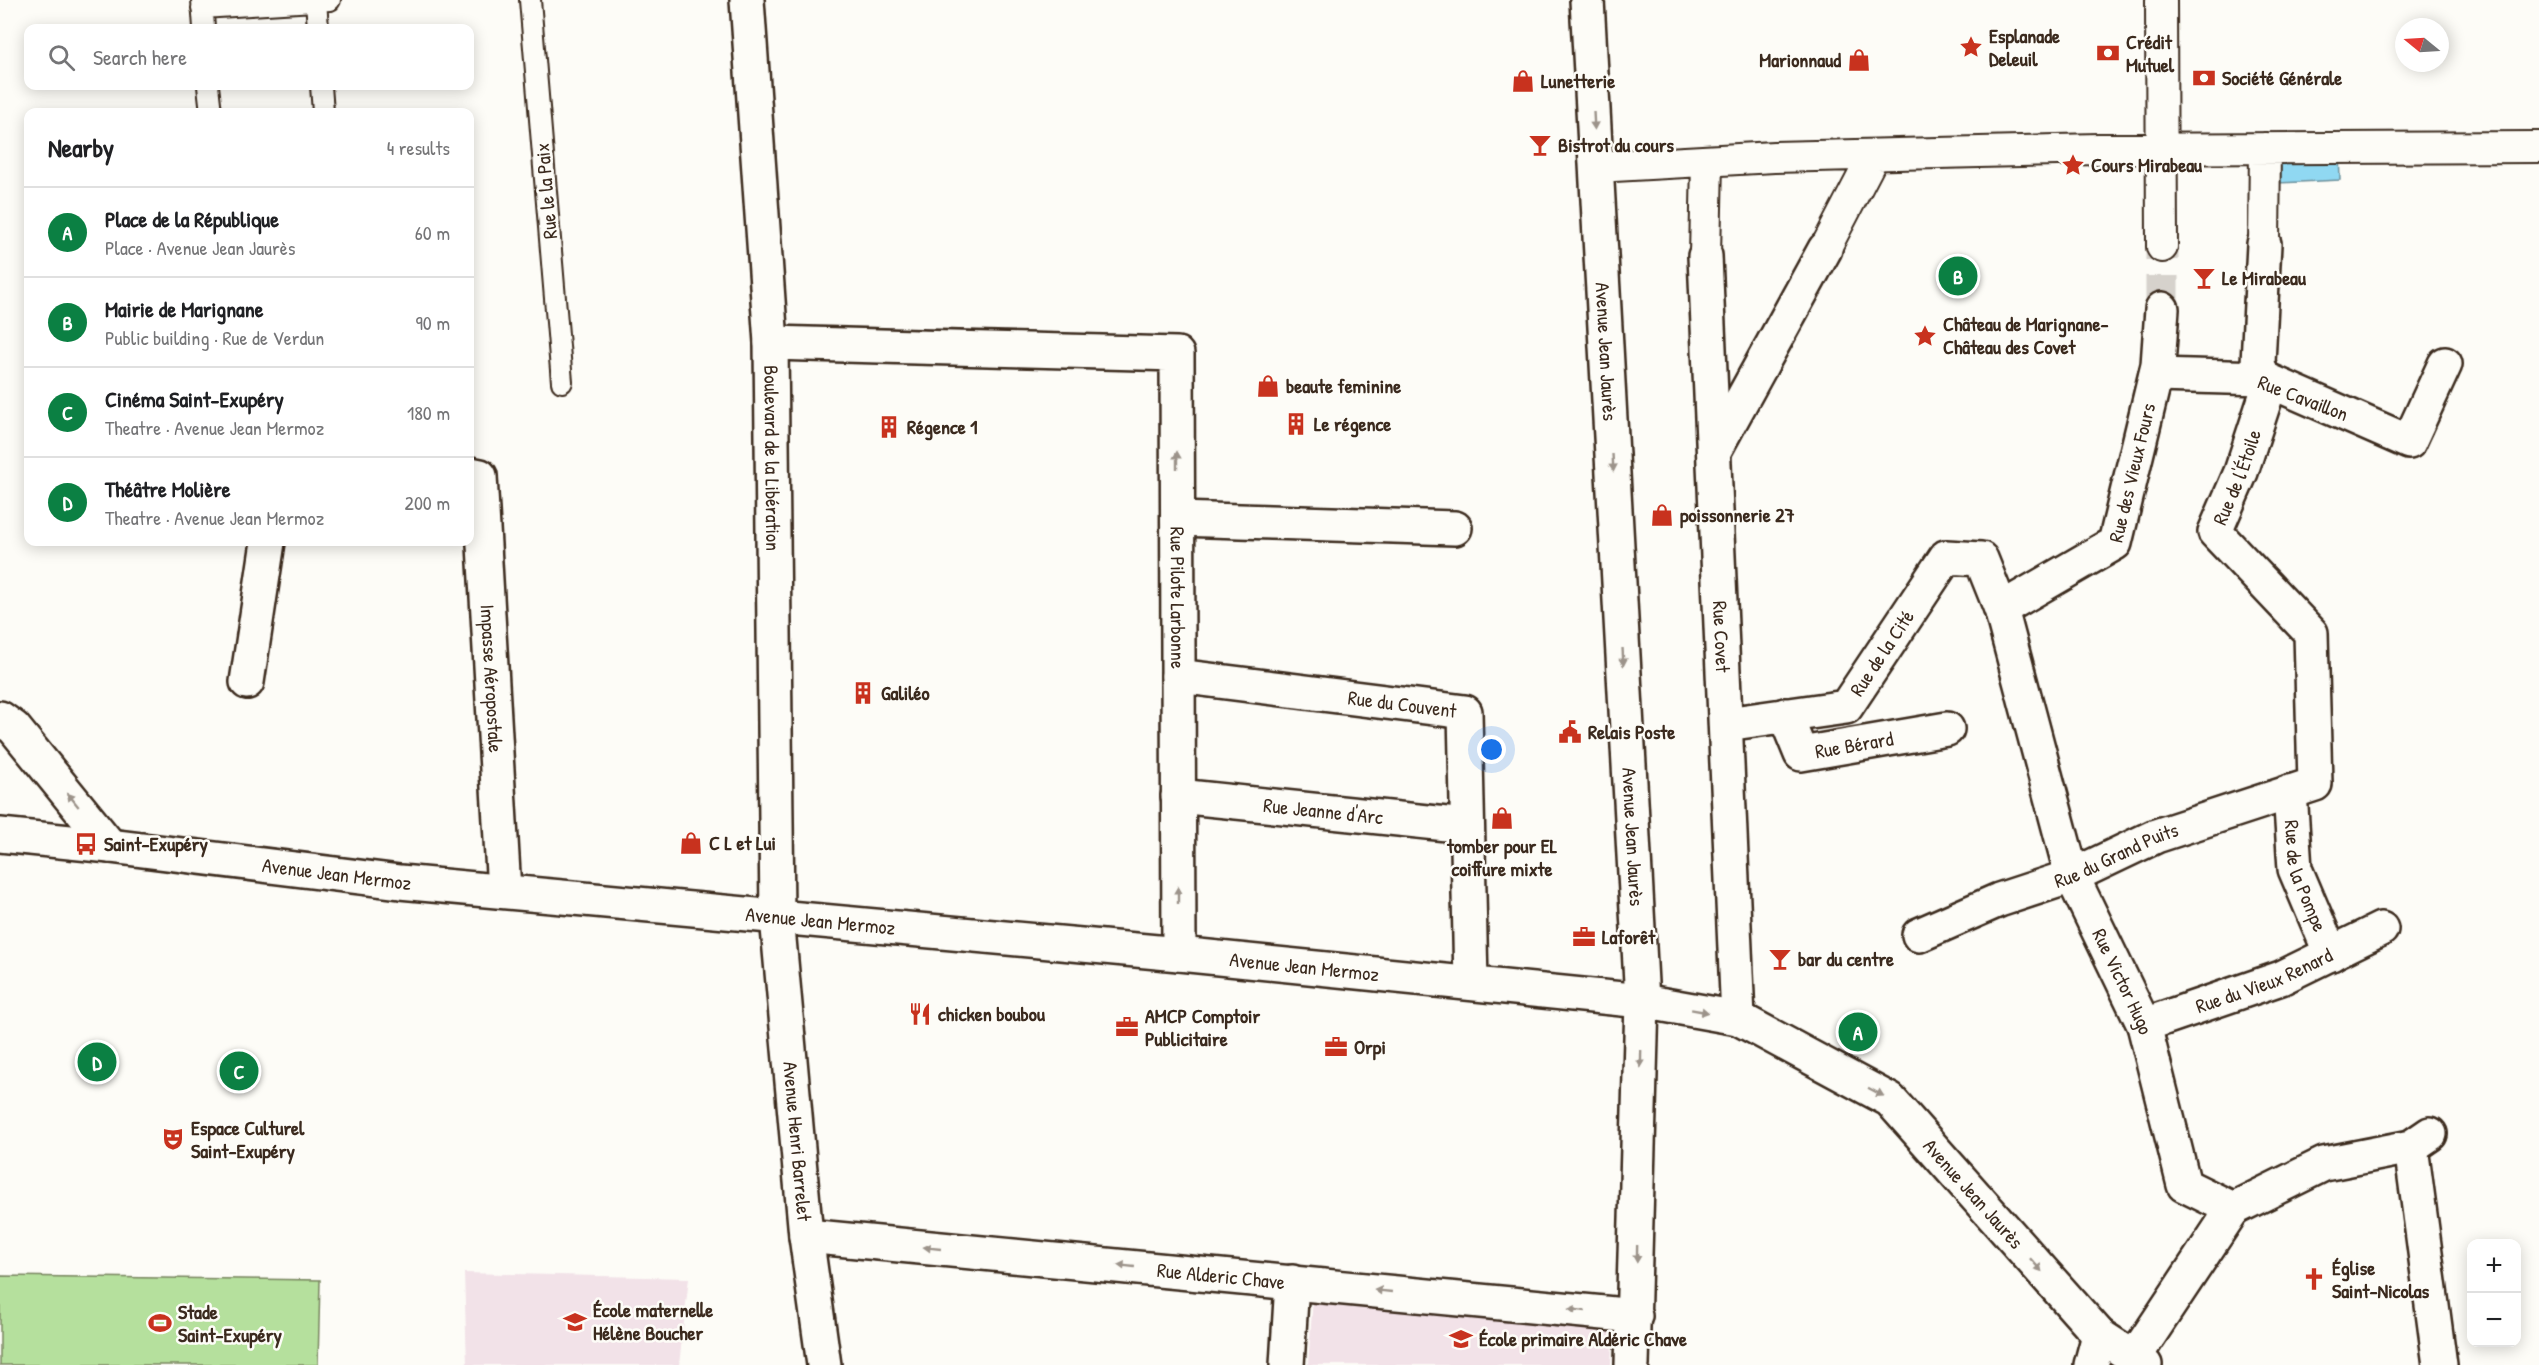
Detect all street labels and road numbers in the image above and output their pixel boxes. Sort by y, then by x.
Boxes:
street label: Rue le la Paix [528,142,563,240]
street label: Avenue Jean Jaurès [1590,281,1624,422]
street label: Boulevard de la Libération [758,365,787,551]
street label: Rue Cavaillon [2254,368,2352,427]
street label: Rue des Vieux Fours [2102,400,2161,545]
street label: Rue de l'Étoile [2206,426,2267,529]
street label: Rue Pilote Larbonne [1165,527,1192,669]
street label: Rue Covet [1707,600,1737,674]
street label: Impasse Aéropostale [474,603,510,753]
street label: Rue de la Cité [1843,604,1920,701]
street label: Rue du Couvent [1347,683,1459,724]
street label: Rue Bérard [1813,724,1895,764]
street label: Avenue Jean Jaurès [1616,767,1651,907]
street label: Rue Jeanne d'Arc [1262,791,1385,830]
street label: Rue du Grand Puits [2051,816,2182,894]
street label: Rue de la Pompe [2279,819,2334,935]
street label: Avenue Jean Mermoz [261,851,413,896]
street label: Avenue Jean Mermoz [745,900,897,941]
street label: Rue Victor Hugo [2086,924,2160,1037]
street label: Rue du Vieux Renard [2192,941,2337,1019]
street label: Avenue Jean Mermoz [1228,945,1381,987]
street label: Avenue Henri Barrelet [777,1060,819,1223]
street label: Avenue Jean Jaurès [1917,1132,2030,1254]
street label: Rue Alderic Chave [1156,1256,1286,1295]

